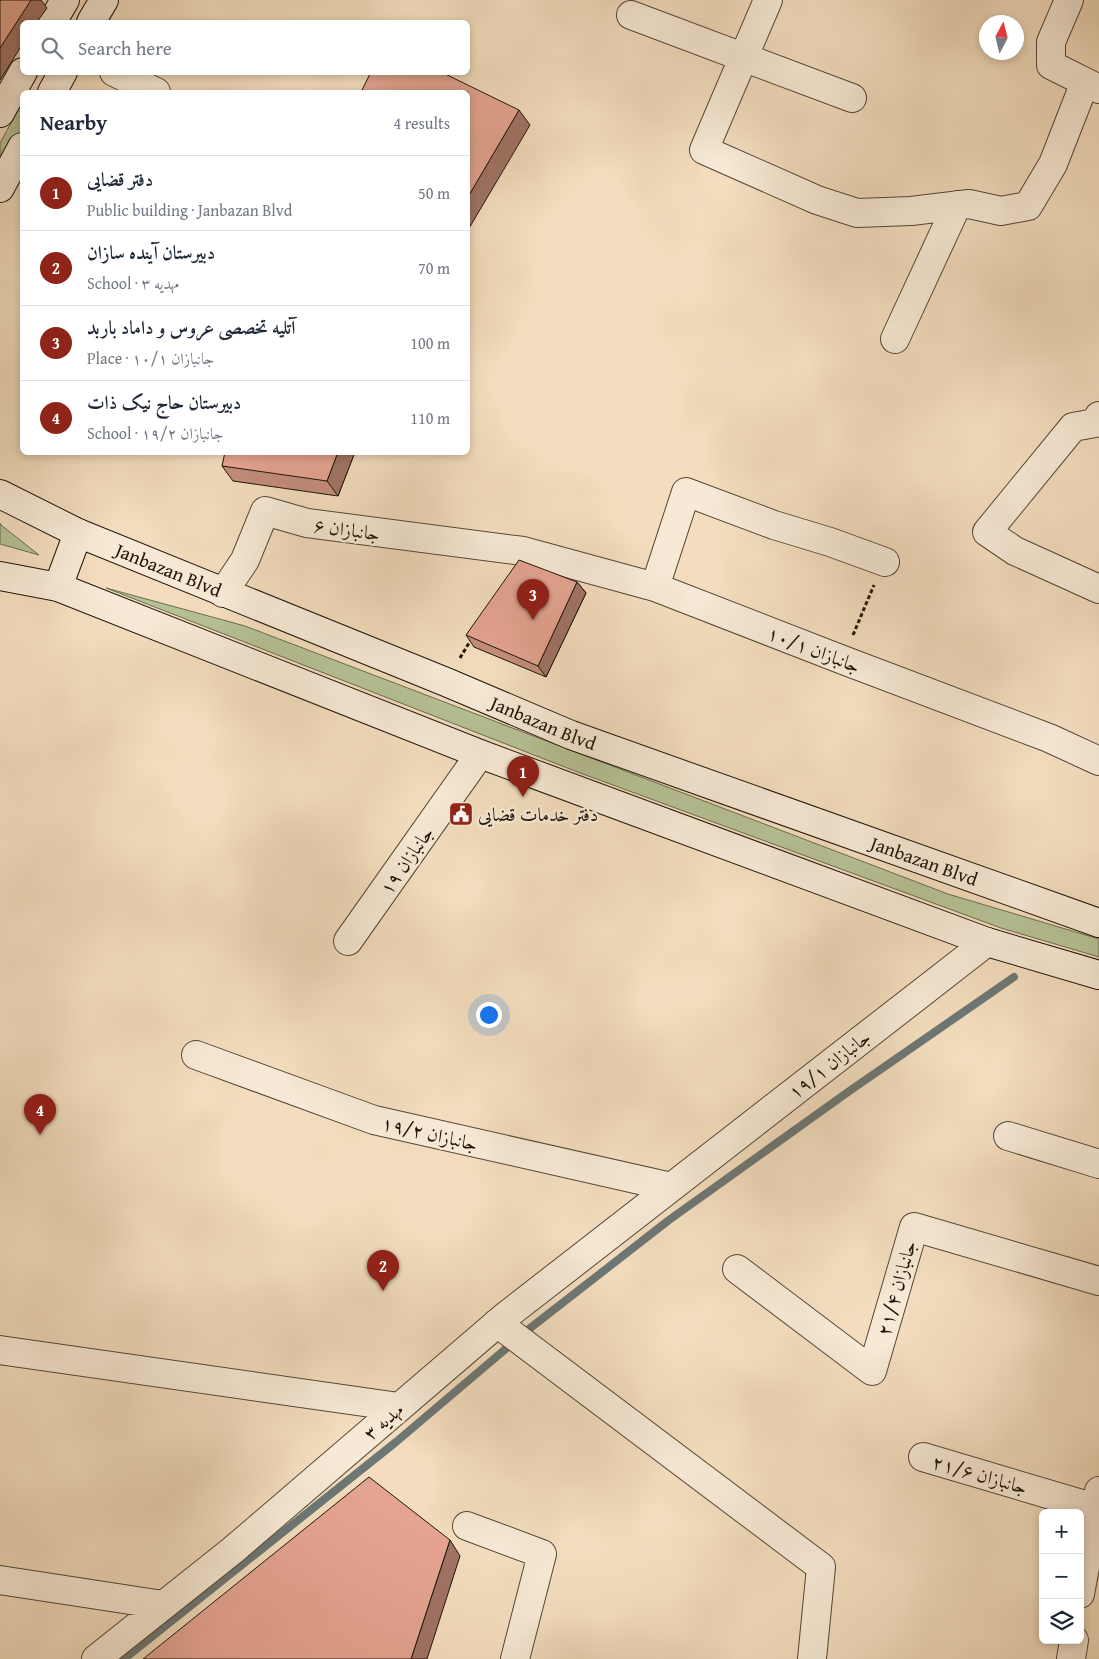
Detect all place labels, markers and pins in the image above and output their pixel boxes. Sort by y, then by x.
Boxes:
pin: 3 [517,579,549,620]
pin: 1 [507,756,539,797]
place label: دفتر خدمات قضایی [478,800,598,828]
public building icon: دفتر خدمات قضایی [448,801,474,827]
pin: 4 [24,1094,56,1135]
pin: 2 [367,1250,399,1291]

